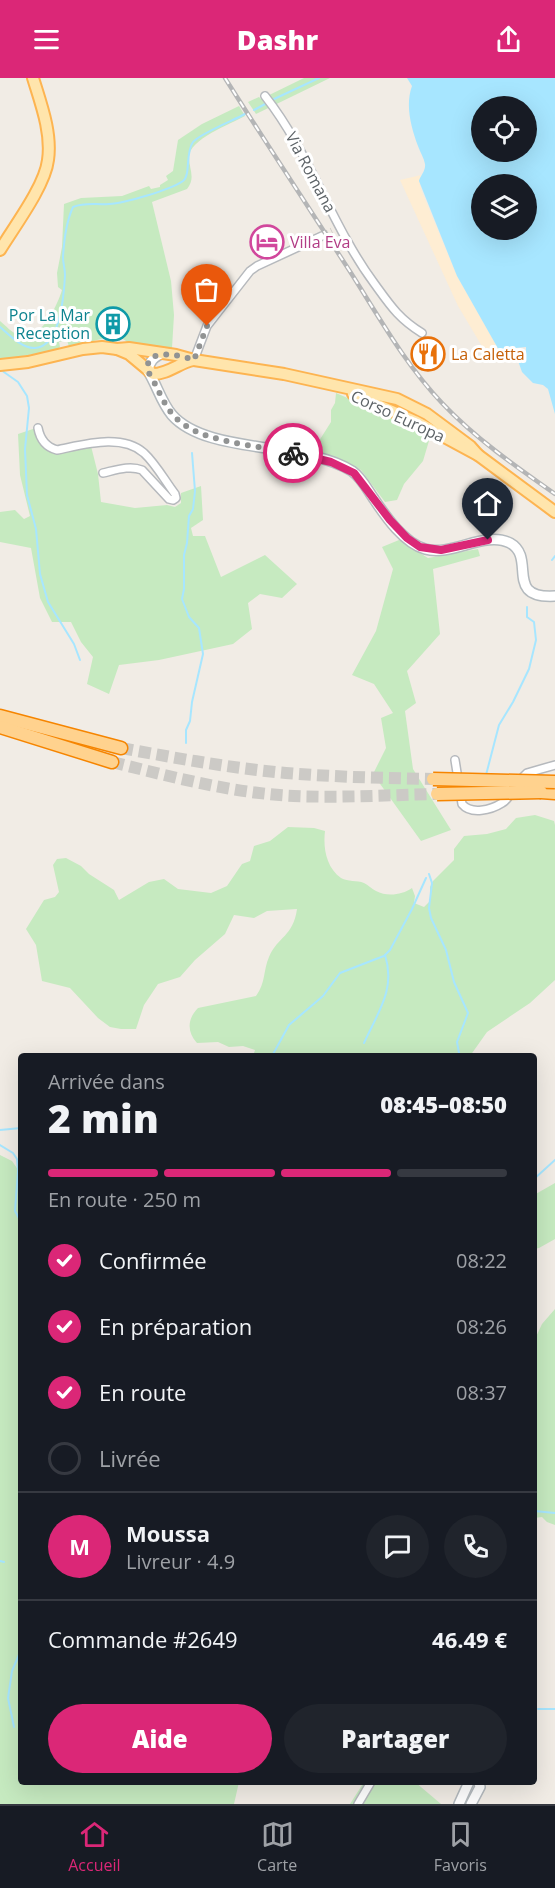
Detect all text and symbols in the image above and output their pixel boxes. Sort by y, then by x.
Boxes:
text: Dashr [237,21,318,58]
icon: menu [30,23,63,56]
icon: share [492,23,525,56]
map controls [471,96,537,240]
button: locate [471,96,537,162]
street label: Via Romana [281,128,341,216]
button: layers [471,174,537,240]
hotel icon: Villa Eva [249,224,285,260]
place label: Villa Eva [290,231,350,253]
pin [181,264,232,326]
icon: bag [190,273,223,306]
place label: Por La Mar Reception [9,304,90,344]
building icon: Por La Mar Reception [95,306,131,342]
restaurant icon: La Caletta [410,336,446,372]
place label: La Caletta [451,343,525,365]
street label: Corso Europa [347,385,449,447]
courier [263,423,323,483]
icon: bike [277,437,310,470]
pin [462,478,513,540]
icon: home [471,487,504,520]
text: Arrivée dans [48,1068,165,1095]
text: 08:45–08:50 [380,1089,507,1119]
text: 2 min [48,1091,159,1144]
text: En route · 250 m [48,1186,201,1213]
icon: check [48,1244,81,1277]
text: Confirmée [99,1245,207,1275]
text: 08:22 [456,1247,507,1274]
icon: check [48,1310,81,1343]
text: En préparation [99,1311,252,1341]
text: 08:26 [456,1313,507,1340]
icon: check [48,1376,81,1409]
text: En route [99,1377,186,1407]
text: 08:37 [456,1379,507,1406]
text: Livrée [99,1443,161,1473]
button: chat [366,1515,429,1578]
button: phone [444,1515,507,1578]
text: Moussa [126,1518,210,1548]
text: M [69,1531,90,1561]
text: Livreur · 4.9 [126,1548,235,1575]
text: Commande #2649 [48,1624,238,1654]
text: 46.49 € [432,1624,507,1654]
button: Aide [48,1704,272,1773]
button: Partager [284,1704,507,1773]
tab: Accueil [68,1818,121,1876]
tab: Carte [257,1818,297,1876]
tab: Favoris [434,1818,487,1876]

